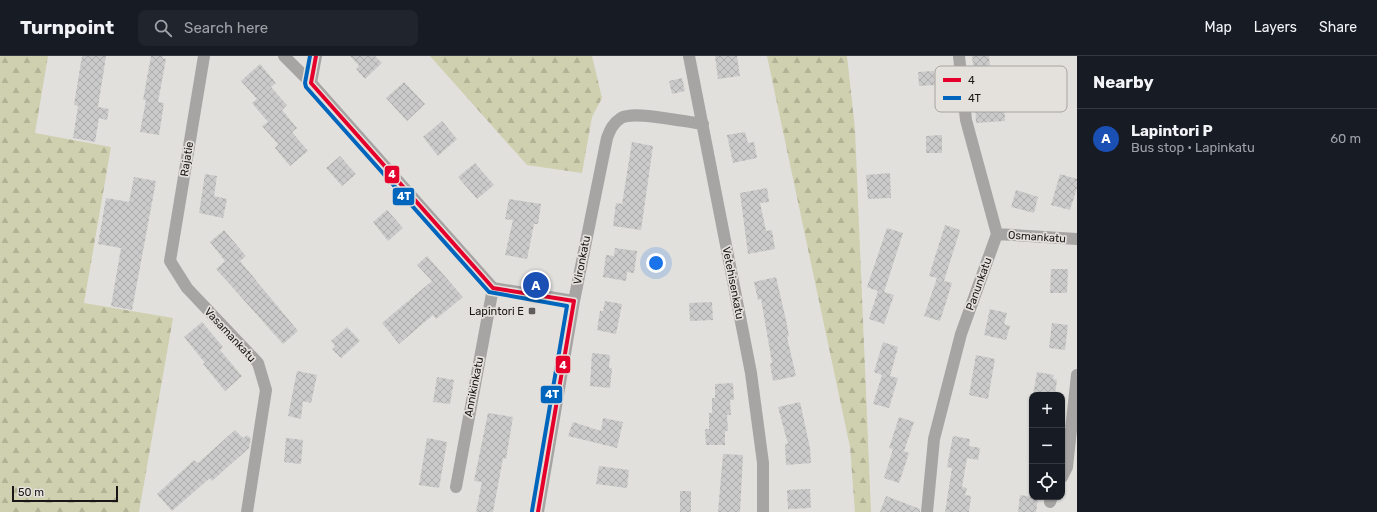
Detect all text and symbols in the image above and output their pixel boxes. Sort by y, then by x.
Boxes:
search box [138,10,418,46]
text: Turnpoint [20,16,114,39]
icon: search [152,17,174,39]
text: Search here [184,19,268,37]
text: Map [1205,19,1232,36]
text: Layers [1254,19,1297,36]
text: Share [1319,19,1357,36]
legend [935,66,1067,112]
text: Nearby [1093,72,1154,92]
text: 4 [968,74,975,87]
text: 4T [968,92,982,105]
text: Lapintori P [1131,122,1213,140]
text: A [1101,131,1111,146]
text: 60 m [1330,131,1361,146]
text: Bus stop · Lapinkatu [1131,140,1255,155]
street label: Rajatie [178,141,196,177]
line badge: 4 [384,165,400,184]
text: 4 [388,168,396,181]
line badge: 4T [392,187,415,206]
text: 4T [397,190,411,203]
street label: Osmankatu [1008,228,1066,246]
street label: Vironkatu [571,235,593,285]
street label: Vetehisenkatu [720,246,746,320]
your location [646,253,666,273]
street label: Panunkatu [963,256,995,312]
pin: A [523,270,549,300]
street label: Vasamankatu [202,305,258,365]
place label: Lapintori E [469,305,524,318]
marker: Lapintori E [527,306,537,316]
line badge: 4 [555,355,571,374]
street label: Annikinkatu [462,356,486,418]
text: 4 [559,359,567,372]
line badge: 4T [540,385,563,404]
text: 4T [545,388,559,401]
map controls [1029,392,1065,500]
button: + [1029,392,1065,428]
button: − [1029,428,1065,464]
button: locate [1029,464,1065,500]
scale bar [12,484,118,503]
text: 50 m [18,486,44,499]

